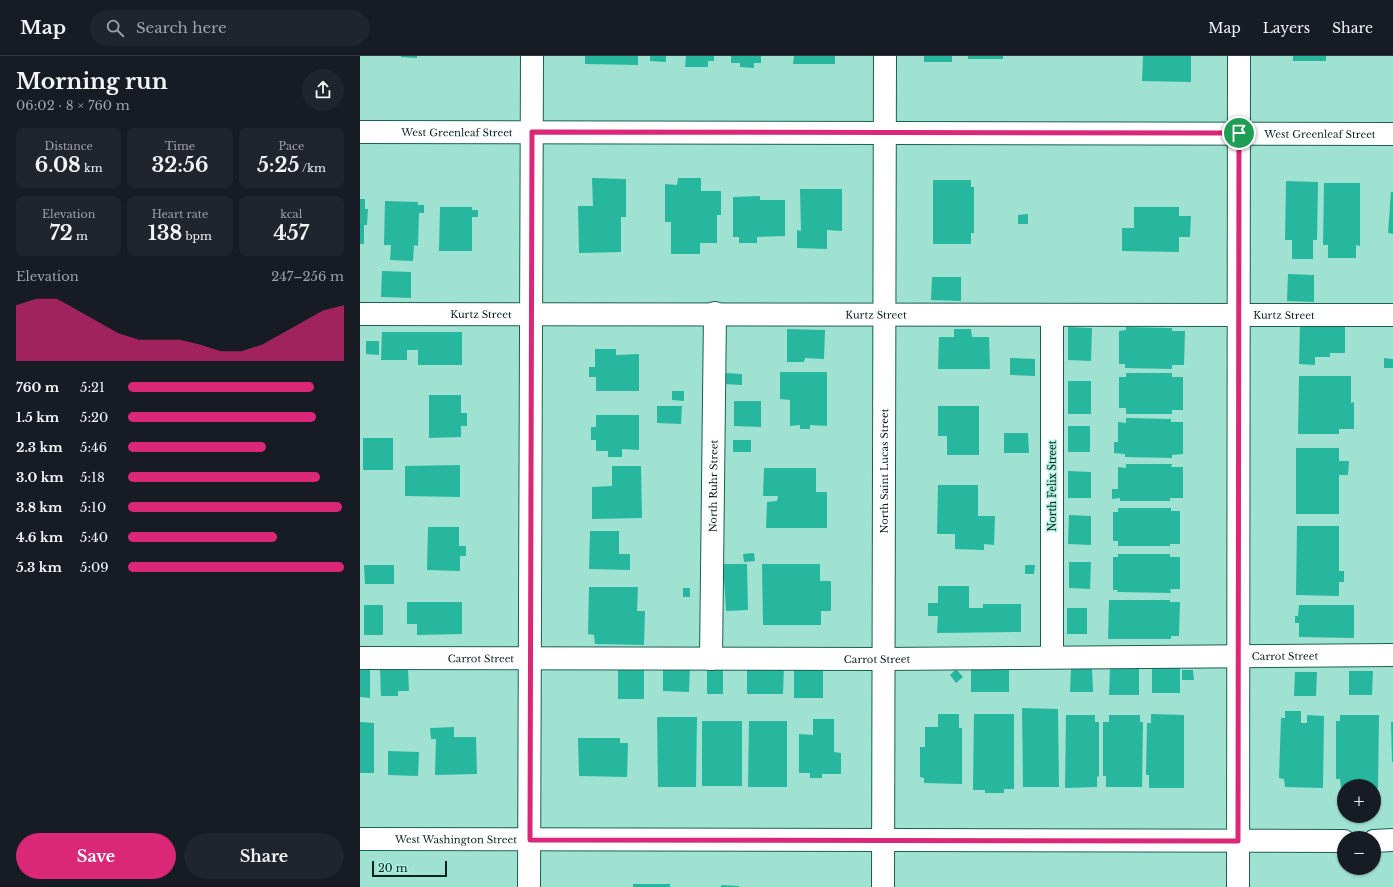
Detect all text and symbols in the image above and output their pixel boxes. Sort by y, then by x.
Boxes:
search box [90,10,370,46]
text: Map [20,16,66,39]
icon: search [104,17,126,39]
text: Search here [136,18,227,37]
text: Map [1208,19,1241,37]
text: Layers [1263,19,1310,37]
text: Share [1332,19,1373,37]
text: Morning run [16,68,168,95]
button: share [302,69,344,111]
text: 06:02 · 8 × 760 m [16,97,130,114]
pin [1222,116,1256,150]
icon: arrive [1228,122,1250,144]
street label: West Greenleaf Street [400,126,513,139]
street label: West Greenleaf Street [1263,128,1376,141]
text: Distance [44,139,93,153]
text: Time [165,139,195,153]
text: Pace [278,139,304,153]
text: 6.08 [35,153,81,177]
text: 32:56 [152,153,208,177]
text: 5:25 [257,153,299,177]
text: km [81,161,103,175]
text: /km [299,161,326,175]
text: Elevation [42,207,95,221]
text: Heart rate [152,207,208,221]
text: kcal [280,207,302,221]
text: 72 [50,221,73,245]
text: 138 [148,221,182,245]
text: 457 [274,221,309,245]
text: m [73,229,88,243]
text: bpm [182,229,212,243]
text: Elevation [16,268,79,285]
text: 247–256 m [271,268,344,285]
street label: Kurtz Street [450,308,512,321]
street label: Kurtz Street [845,308,907,322]
street label: Kurtz Street [1253,309,1315,322]
text: 760 m [16,379,59,396]
text: 5:21 [80,379,105,396]
street label: North Saint Lucas Street [878,408,891,534]
text: 1.5 km [16,409,59,426]
text: 5:20 [80,409,108,426]
text: 2.3 km [16,439,63,456]
text: 5:46 [80,439,107,456]
street label: North Ruhr Street [706,439,721,532]
street label: North Felix Street [1046,440,1059,532]
text: 3.0 km [16,469,64,486]
text: 5:18 [80,469,105,486]
text: 3.8 km [16,499,62,516]
text: 5:10 [80,499,106,516]
text: 4.6 km [16,529,63,546]
text: 5:40 [80,529,108,546]
text: 5.3 km [16,559,62,576]
text: 5:09 [80,559,109,576]
street label: Carrot Street [1252,650,1318,663]
street label: Carrot Street [448,652,514,665]
street label: Carrot Street [844,653,910,666]
map controls [1337,779,1381,875]
button: + [1337,779,1381,823]
button: − [1337,831,1381,875]
button: Save [16,833,176,879]
button: Share [184,833,344,879]
street label: West Washington Street [394,833,517,846]
scale bar [372,859,447,878]
text: 20 m [378,861,408,875]

